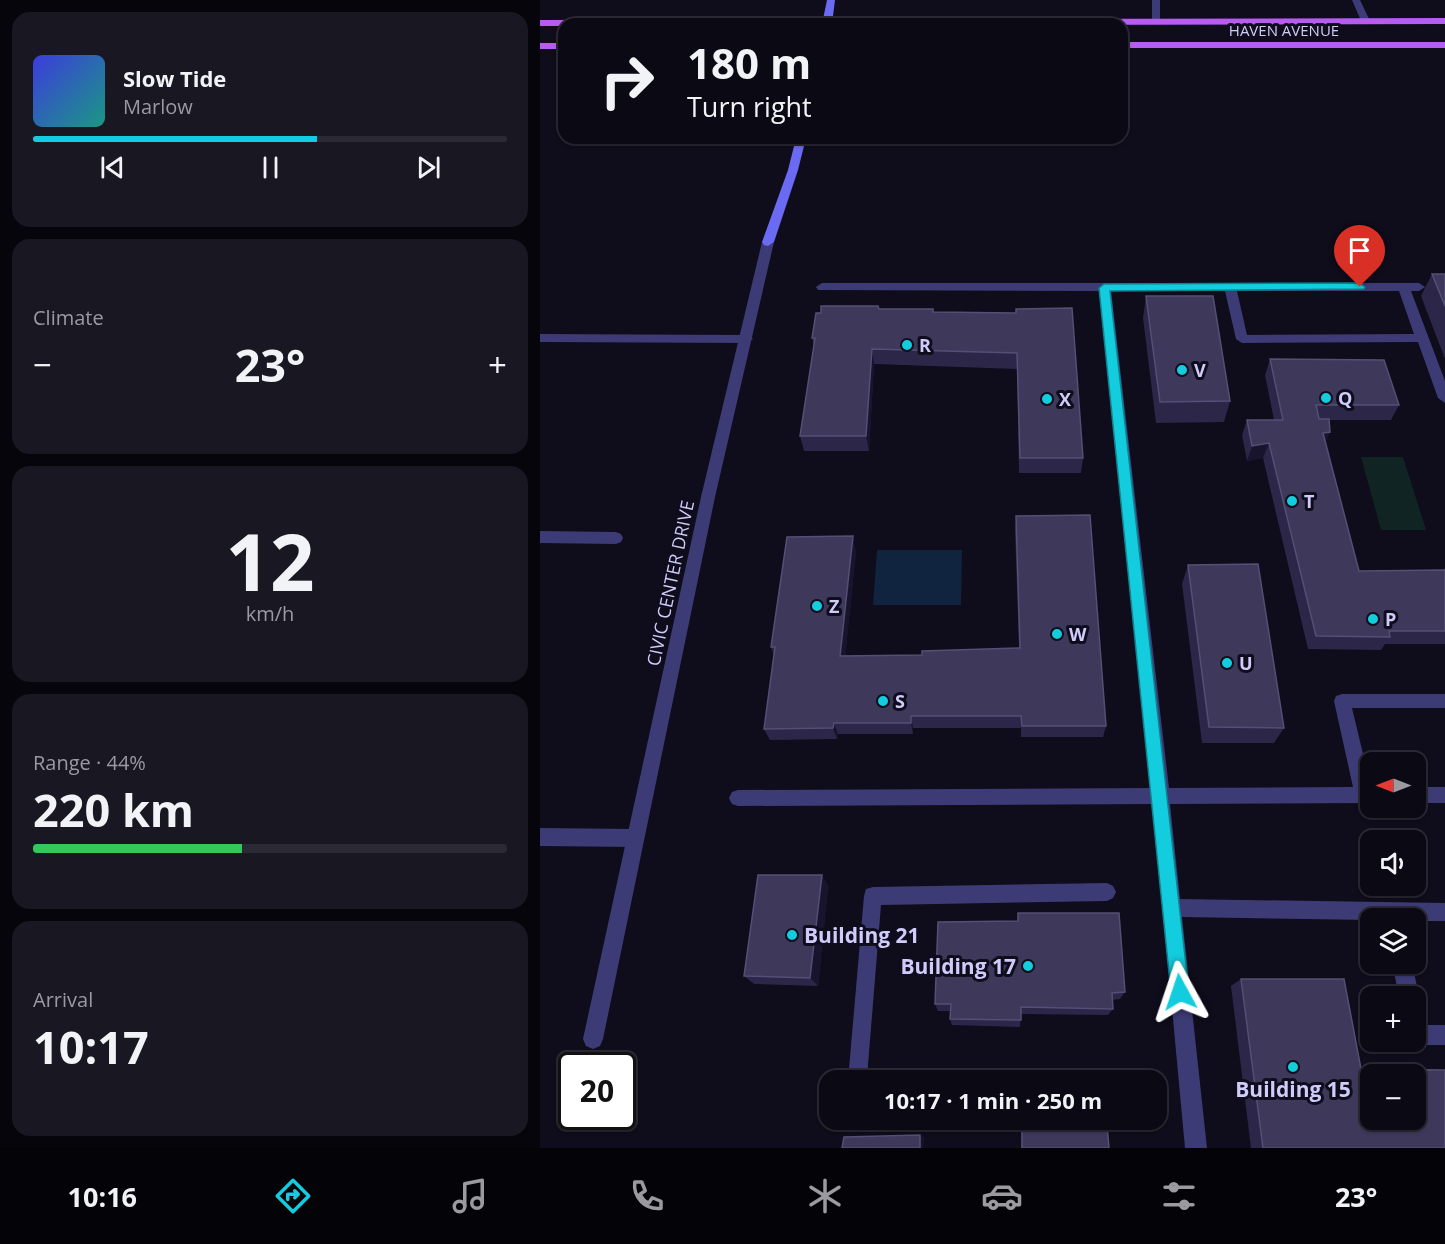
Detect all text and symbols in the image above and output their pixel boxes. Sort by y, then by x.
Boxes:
street label: HAVEN AVENUE [1229,20,1339,40]
text: 180 m [687,34,811,91]
icon: right [588,42,666,120]
text: Slow Tide [123,63,226,93]
text: Turn right [687,88,812,125]
text: Marlow [123,93,193,120]
icon: previous [96,151,129,184]
icon: pause [254,151,287,184]
icon: next [412,151,445,184]
pin [1334,225,1385,287]
icon: arrive [1343,234,1376,267]
text: Climate [33,304,104,331]
place label: R [919,333,931,357]
text: 23° [235,334,305,395]
marker: R [900,338,914,352]
text: − [33,342,52,387]
text: + [488,342,507,387]
place label: V [1194,358,1206,382]
marker: V [1175,363,1189,377]
place label: Q [1338,386,1352,410]
place label: X [1059,387,1071,411]
marker: Q [1319,391,1333,405]
marker: X [1040,392,1054,406]
place label: T [1304,489,1315,513]
marker: T [1285,494,1299,508]
street label: CIVIC CENTER DRIVE [641,498,699,668]
text: 12 [225,508,315,614]
place label: Z [829,594,839,618]
marker: Z [810,599,824,613]
text: km/h [246,600,294,627]
place label: P [1385,607,1396,631]
marker: P [1366,612,1380,626]
place label: W [1069,622,1087,646]
marker: W [1050,627,1064,641]
place label: U [1239,651,1253,675]
marker: U [1220,656,1234,670]
place label: S [895,689,905,713]
marker: S [876,694,890,708]
text: Range · 44% [33,749,146,776]
north arrow [1360,752,1426,818]
map controls [1360,752,1426,1130]
text: 220 km [33,779,194,840]
button: sound [1360,830,1426,896]
button: layers [1360,908,1426,974]
place label: Building 21 [804,921,920,949]
marker: Building 21 [785,928,799,942]
place label: Building 17 [900,952,1016,980]
marker: Building 17 [1021,959,1035,973]
position arrow [1148,960,1212,1024]
text: Arrival [33,986,93,1013]
button: + [1360,986,1426,1052]
text: 10:17 [33,1016,149,1077]
speed limit sign: 20 [558,1052,636,1130]
marker: Building 15 [1286,1060,1300,1074]
button: − [1360,1064,1426,1130]
place label: Building 15 [1235,1075,1351,1103]
text: 10:17 · 1 min · 250 m [884,1085,1102,1115]
icon: directions [272,1175,314,1217]
icon: music [449,1175,491,1217]
icon: phone [626,1175,668,1217]
icon: climate [804,1175,846,1217]
icon: car [981,1175,1023,1217]
icon: filters [1158,1175,1200,1217]
text: 10:16 [68,1178,137,1215]
text: 23° [1335,1178,1377,1215]

